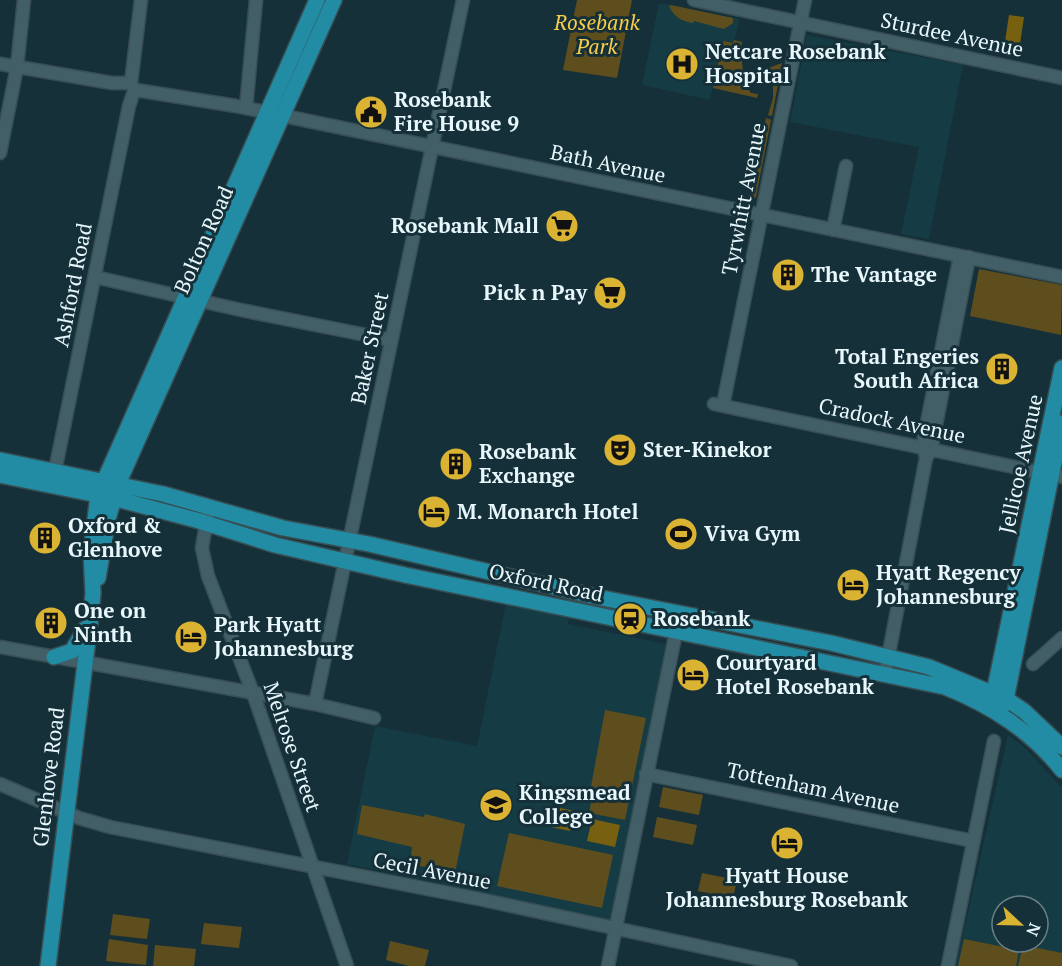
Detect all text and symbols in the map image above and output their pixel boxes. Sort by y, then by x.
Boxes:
street label: Sturdee Avenue [878,5,1026,63]
park label: Rosebank Park [553,8,641,60]
place label: Netcare Rosebank Hospital [705,37,886,89]
hospital icon: Netcare Rosebank Hospital [664,46,700,82]
place label: Rosebank Fire House 9 [394,85,519,137]
public building icon: Rosebank Fire House 9 [353,94,389,130]
street label: Tyrwhitt Avenue [715,120,772,277]
street label: Bath Avenue [548,137,668,189]
street label: Bolton Road [167,181,239,298]
supermarket icon: Rosebank Mall [544,208,580,244]
place label: Rosebank Mall [391,211,539,239]
street label: Ashford Road [46,220,98,349]
building icon: The Vantage [770,257,806,293]
place label: The Vantage [811,260,937,288]
supermarket icon: Pick n Pay [592,275,628,311]
place label: Pick n Pay [483,278,588,306]
street label: Baker Street [343,289,395,406]
place label: Total Engeries South Africa [835,342,979,394]
building icon: Total Engeries South Africa [984,351,1020,387]
street label: Cradock Avenue [816,391,968,449]
street label: Jellicoe Avenue [992,392,1048,536]
theatre icon: Ster-Kinekor [602,432,638,468]
place label: Ster-Kinekor [643,435,772,463]
place label: Rosebank Exchange [479,437,577,489]
building icon: Rosebank Exchange [438,446,474,482]
hotel icon: M. Monarch Hotel [416,494,452,530]
place label: M. Monarch Hotel [457,497,638,525]
place label: Oxford & Glenhove [68,511,163,563]
sports icon: Viva Gym [663,516,699,552]
place label: Viva Gym [704,519,801,547]
building icon: Oxford & Glenhove [27,520,63,556]
street label: Oxford Road [486,556,606,608]
place label: Hyatt Regency Johannesburg [876,558,1021,610]
hotel icon: Hyatt Regency Johannesburg [835,567,871,603]
place label: One on Ninth [74,596,147,648]
station icon: Rosebank [612,601,648,637]
place label: Rosebank [653,604,751,632]
building icon: One on Ninth [33,605,69,641]
place label: Park Hyatt Johannesburg [214,610,355,662]
hotel icon: Park Hyatt Johannesburg [173,619,209,655]
place label: Courtyard Hotel Rosebank [716,648,875,700]
hotel icon: Courtyard Hotel Rosebank [675,657,711,693]
street label: Melrose Street [258,678,328,816]
street label: Glenhove Road [26,705,70,848]
street label: Tottenham Avenue [724,755,902,819]
place label: Kingsmead College [519,778,631,830]
school or university icon: Kingsmead College [478,787,514,823]
hotel icon: Hyatt House Johannesburg Rosebank [769,825,805,861]
street label: Cecil Avenue [371,845,493,895]
place label: Hyatt House Johannesburg Rosebank [666,861,909,913]
north arrow [990,894,1050,954]
text: N [1021,920,1046,939]

